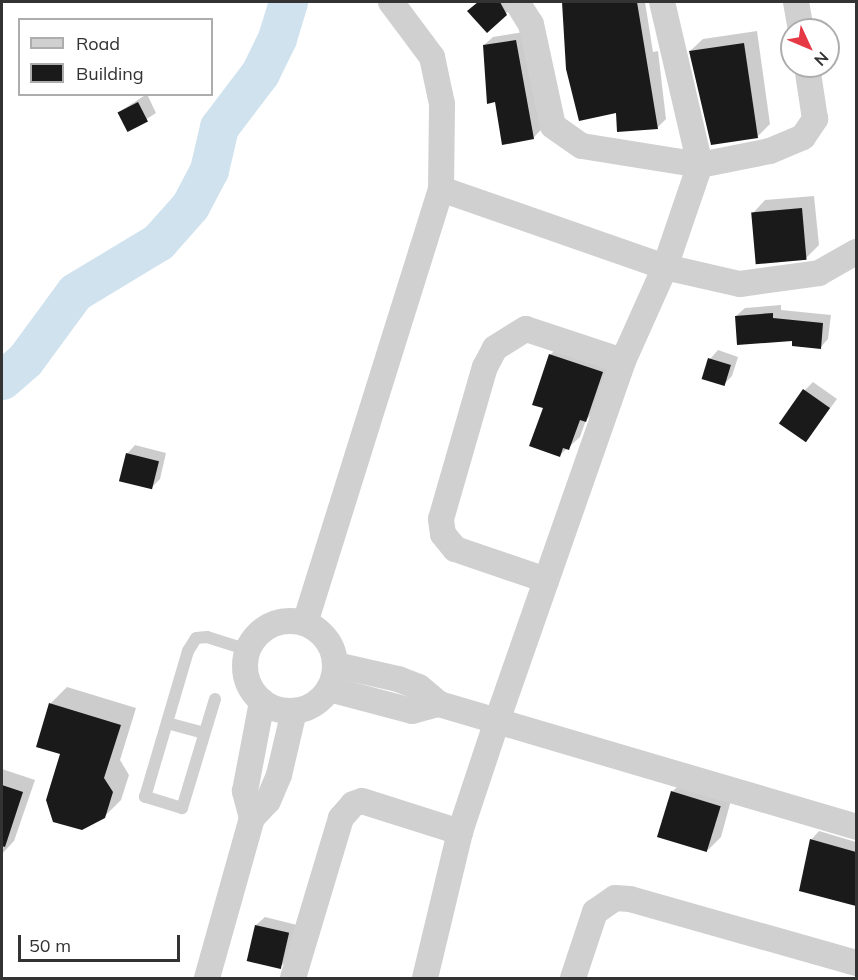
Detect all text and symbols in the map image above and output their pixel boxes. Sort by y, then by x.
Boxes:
legend [18,18,213,96]
north arrow [780,18,840,78]
text: Road [76,32,120,55]
text: N [810,48,833,70]
text: Building [76,62,144,85]
scale bar [21,923,183,961]
text: 50 m [29,934,71,957]

